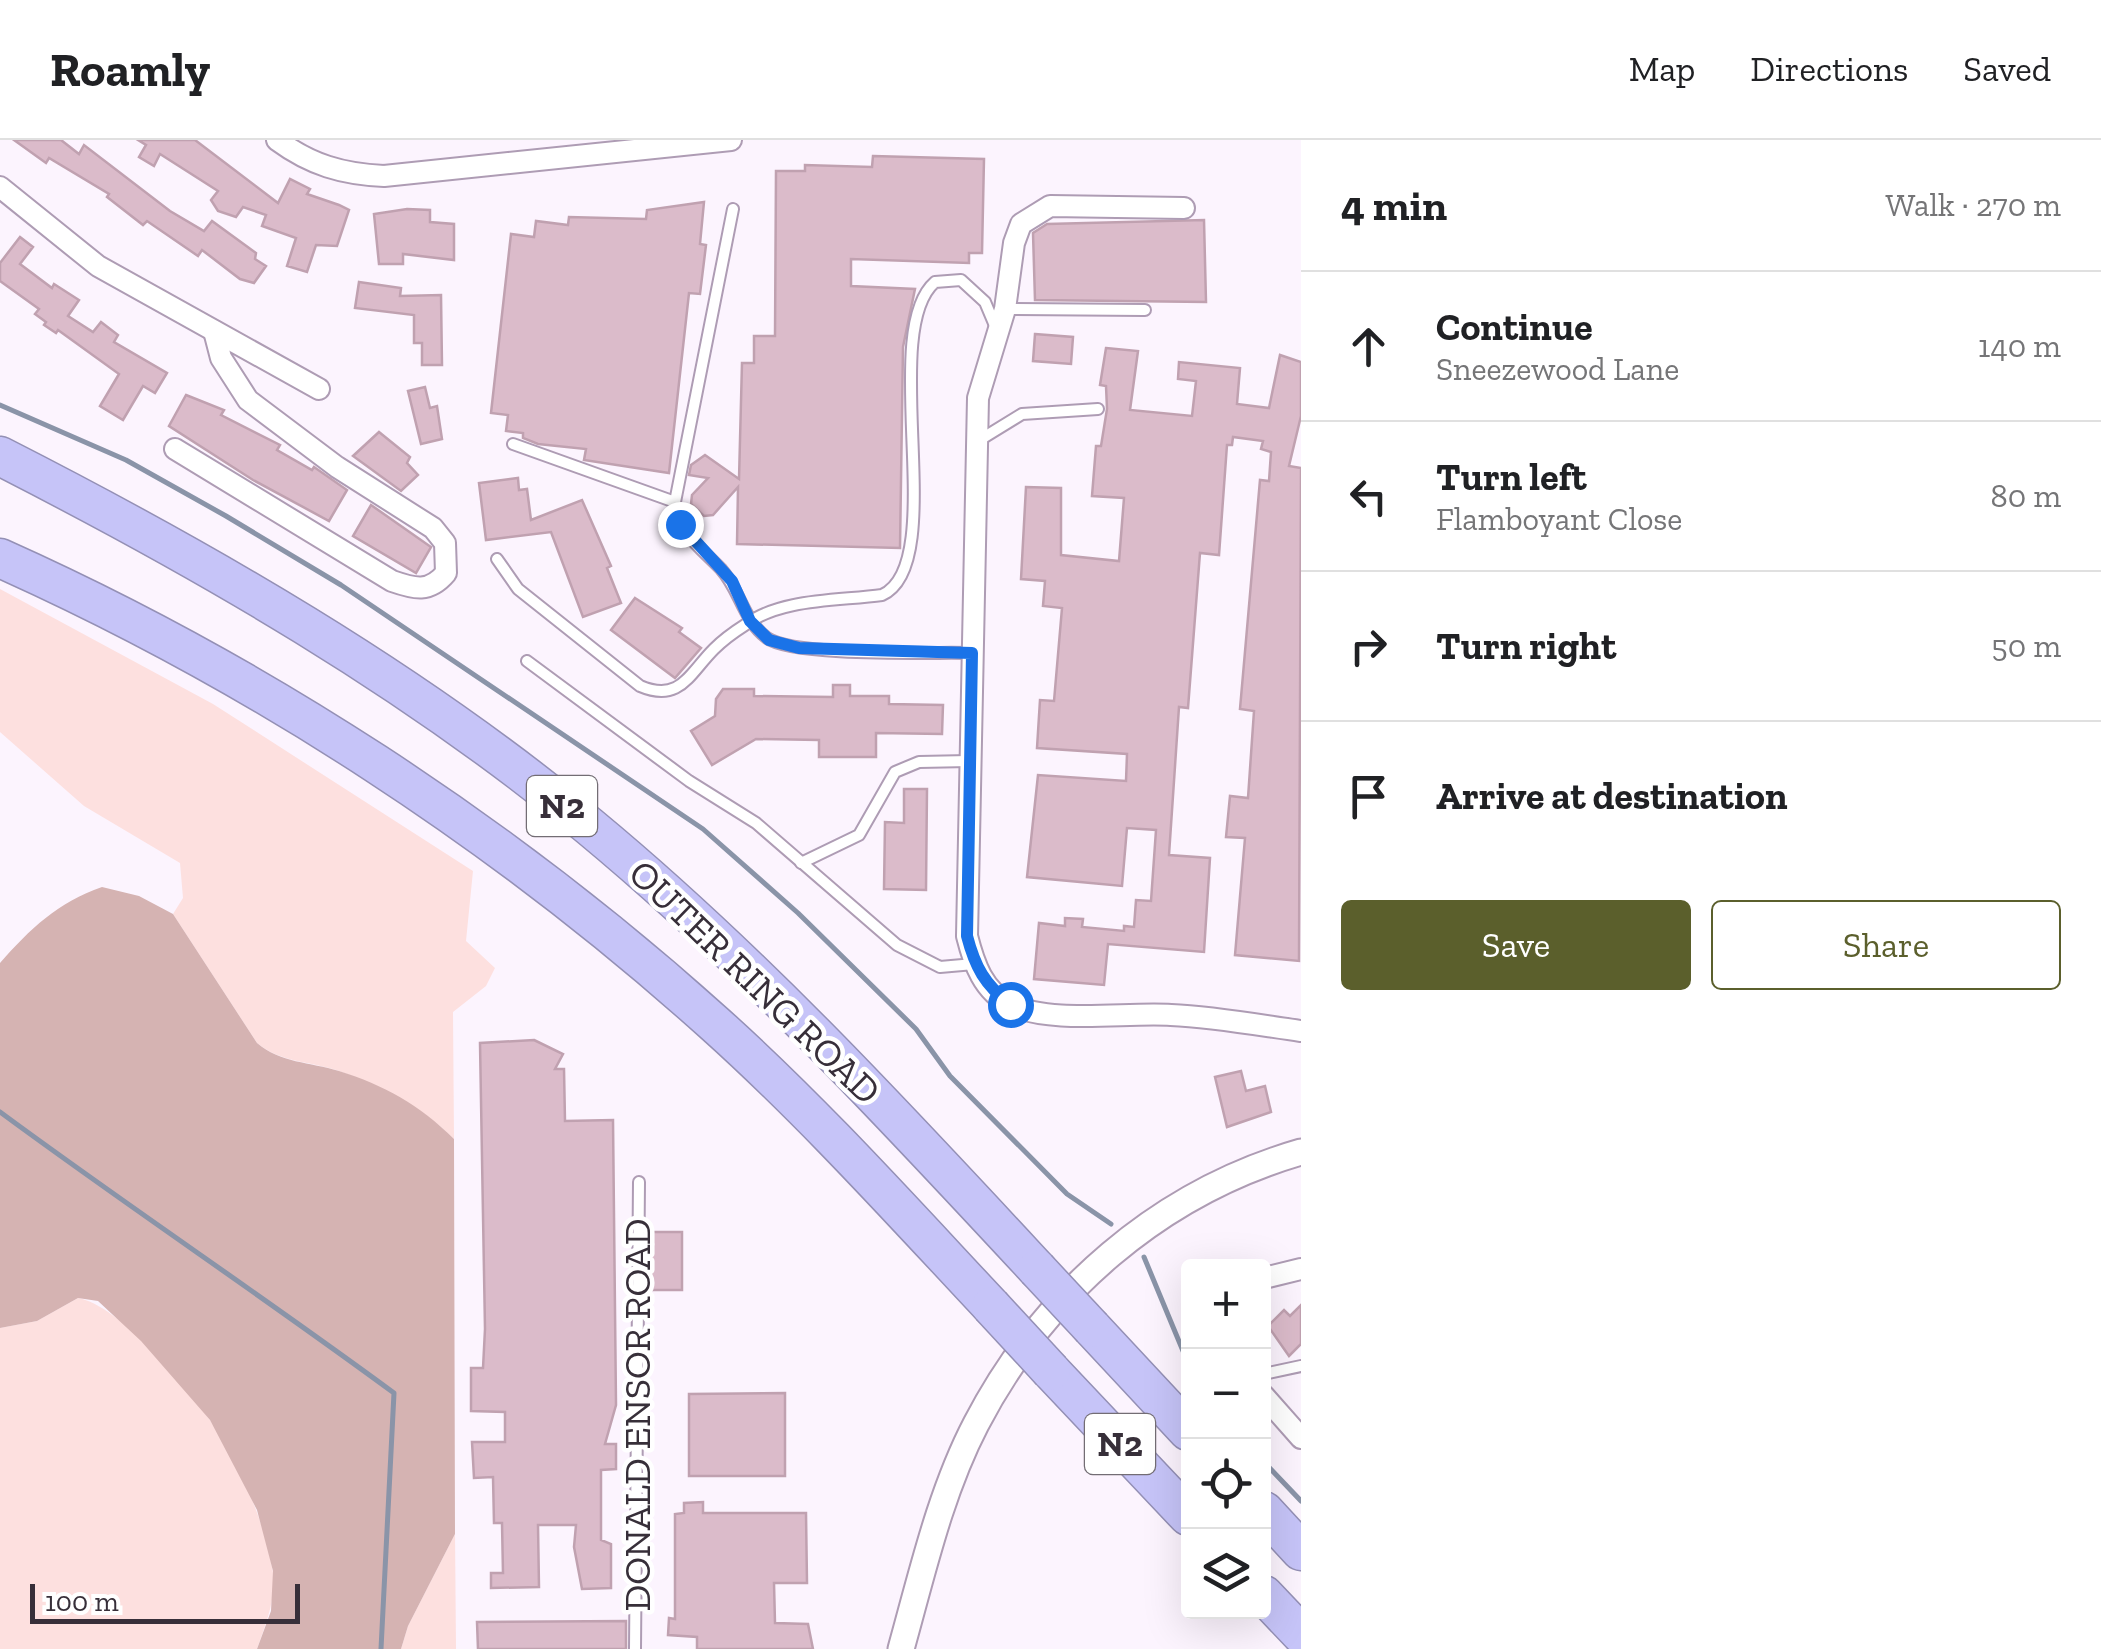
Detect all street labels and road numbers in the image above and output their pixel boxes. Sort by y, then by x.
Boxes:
road number: N2 [527,776,597,836]
street label: OUTER RING ROAD [620,850,890,1114]
street label: DONALD ENSOR ROAD [614,1218,660,1612]
road number: N2 [1085,1414,1155,1474]

